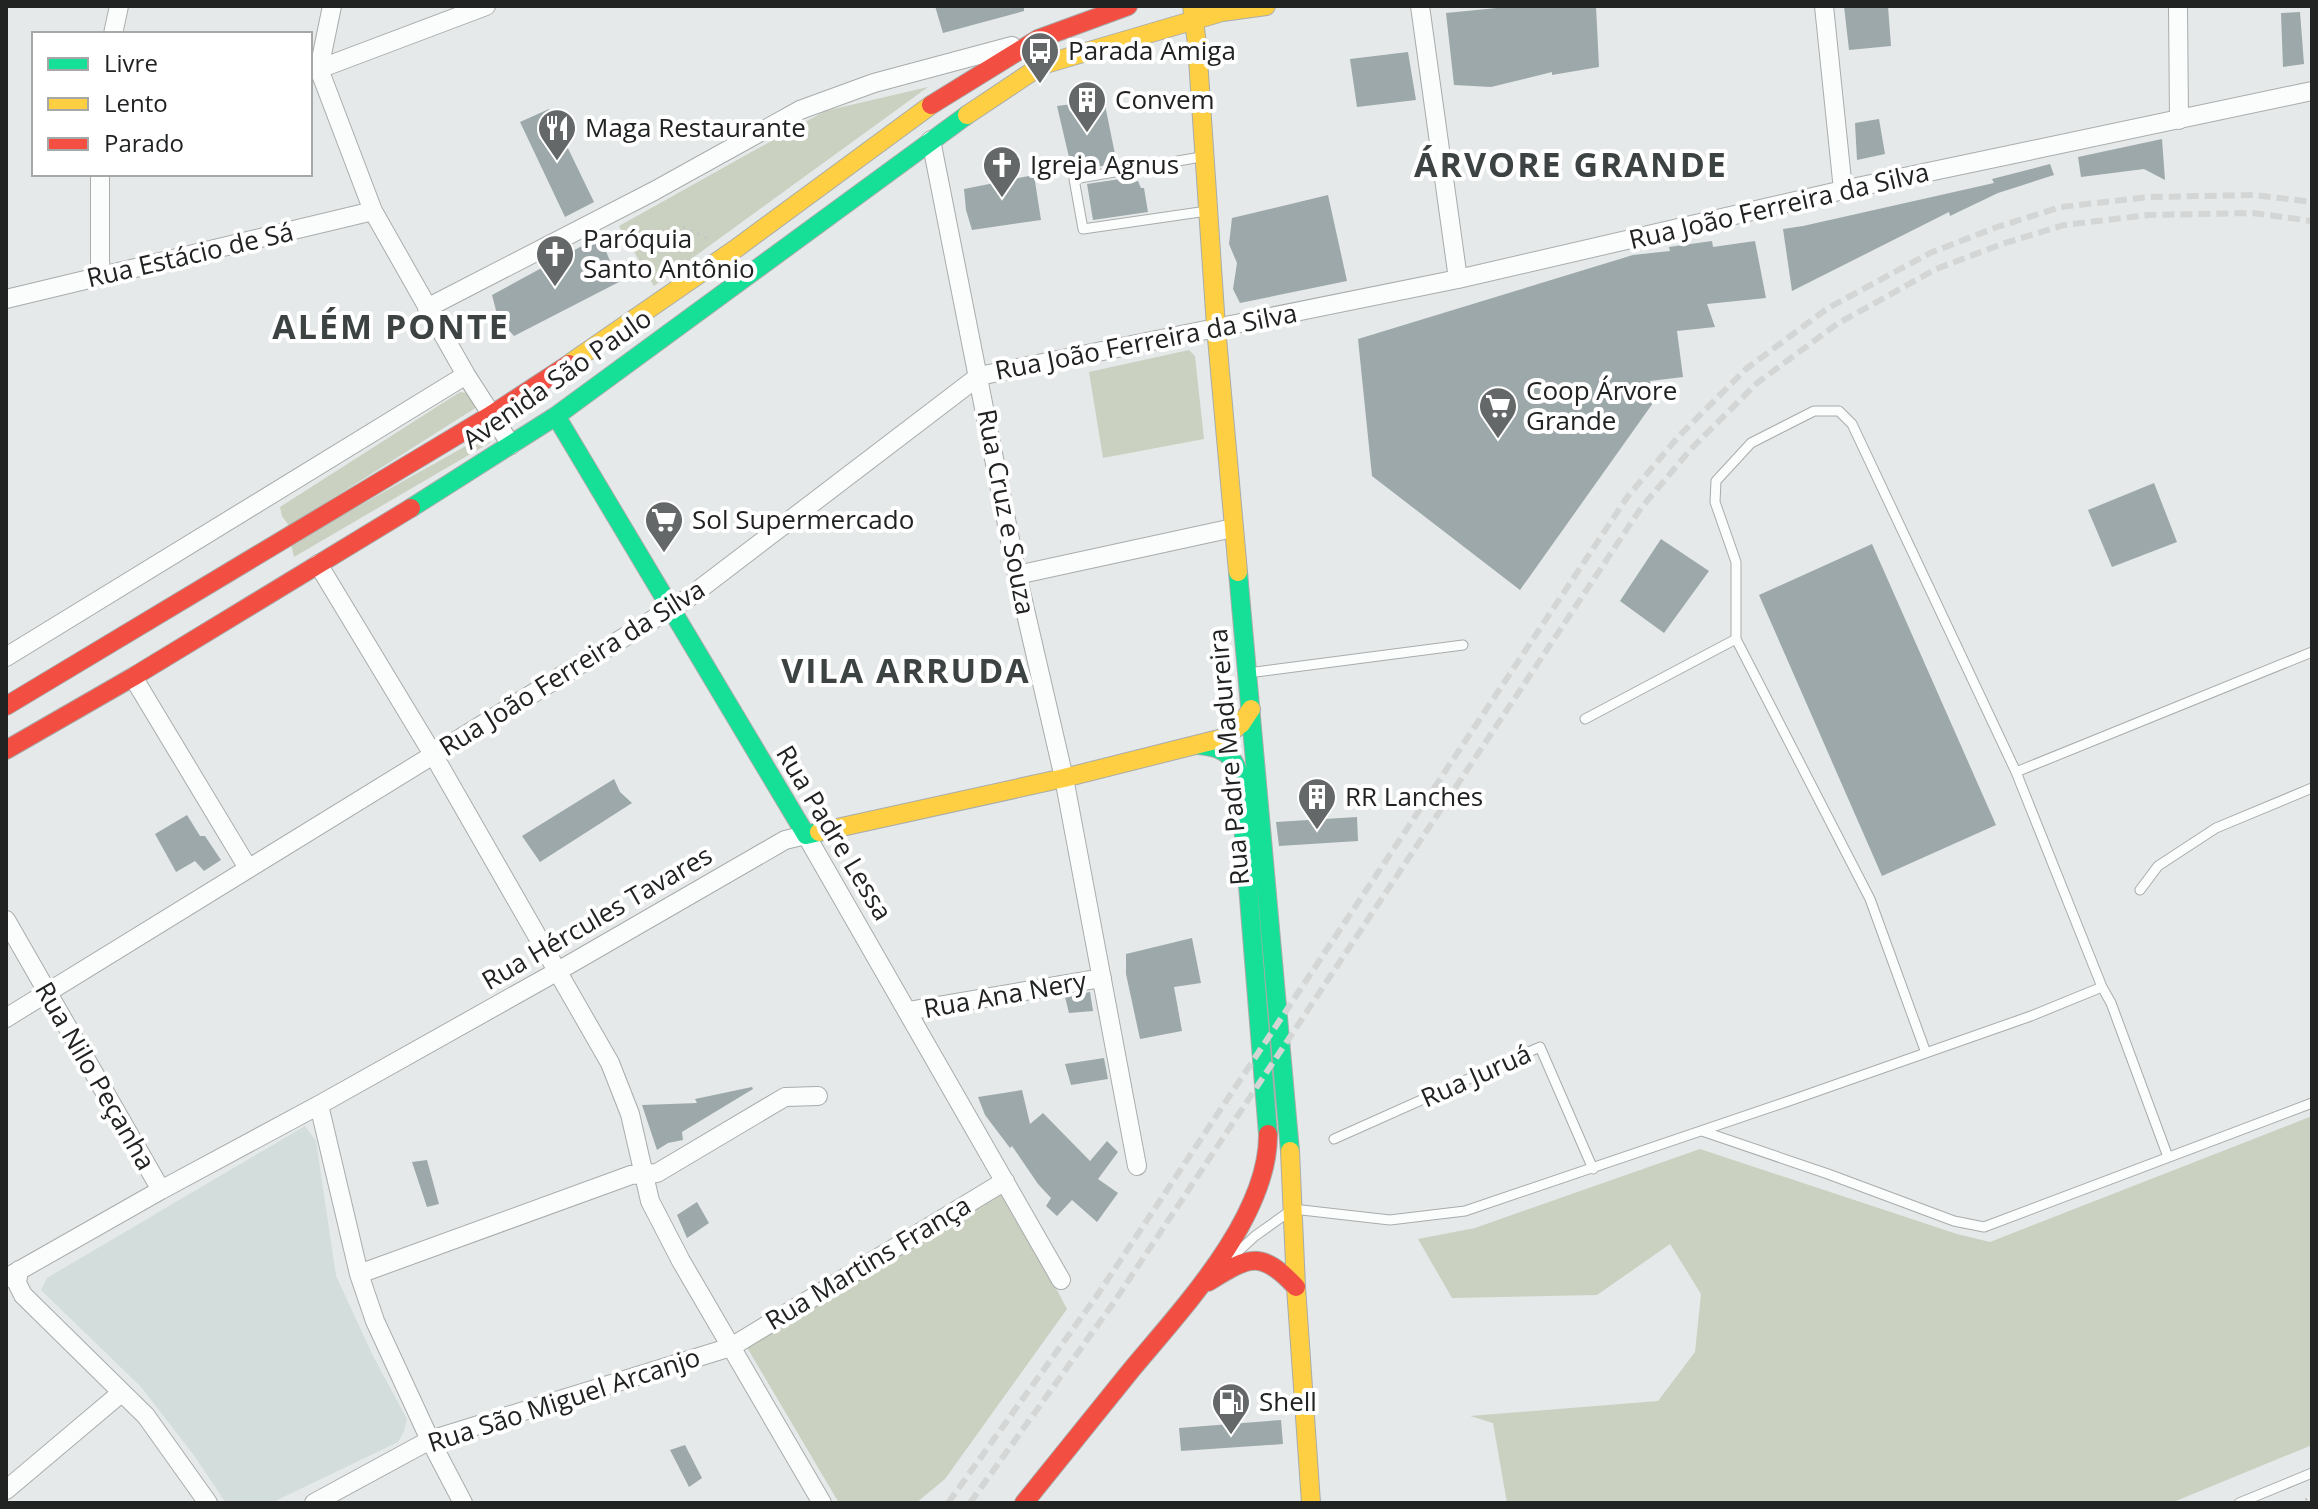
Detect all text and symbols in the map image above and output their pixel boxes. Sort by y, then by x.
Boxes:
bus stop icon: Parada Amiga [1019,30,1061,85]
legend [32,32,312,176]
place label: Parada Amiga [1068,32,1236,68]
text: Livre [104,46,158,79]
building icon: Convem [1066,79,1108,134]
place label: Convem [1115,81,1215,117]
text: Lento [104,86,168,119]
restaurant icon: Maga Restaurante [536,107,578,162]
place label: Maga Restaurante [585,109,806,145]
text: Parado [104,126,184,159]
district label: ÁRVORE GRANDE [1414,141,1728,187]
church icon: Igreja Agnus [981,144,1023,199]
place label: Igreja Agnus [1030,146,1179,182]
street label: Rua João Ferreira da Silva [1625,153,1932,257]
street label: Rua Estácio de Sá [83,213,297,295]
place label: Paróquia Santo Antônio [583,220,755,286]
church icon: Paróquia Santo Antônio [534,233,576,288]
street label: Rua João Ferreira da Silva [992,294,1300,388]
street label: Avenida São Paulo [455,299,658,457]
district label: ALÉM PONTE [272,303,510,349]
place label: Coop Árvore Grande [1526,372,1677,438]
supermarket icon: Coop Árvore Grande [1477,385,1519,440]
street label: Rua Cruz e Souza [969,406,1045,618]
supermarket icon: Sol Supermercado [643,499,685,554]
place label: Sol Supermercado [692,501,914,537]
street label: Rua João Ferreira da Silva [432,571,711,764]
street label: Rua Padre Madureira [1199,627,1257,887]
district label: VILA ARRUDA [781,647,1031,693]
street label: Rua Padre Lessa [768,738,901,927]
building icon: RR Lanches [1296,776,1338,831]
place label: RR Lanches [1345,778,1483,814]
street label: Rua Hércules Tavares [475,837,718,998]
street label: Rua Ana Nery [921,962,1090,1026]
street label: Rua Nilo Peçanha [27,975,164,1176]
street label: Rua Juruá [1415,1035,1536,1115]
street label: Rua Martins França [758,1186,977,1338]
street label: Rua São Miguel Arcanjo [423,1338,704,1460]
fuel station icon: Shell [1210,1381,1252,1436]
place label: Shell [1259,1383,1317,1419]

